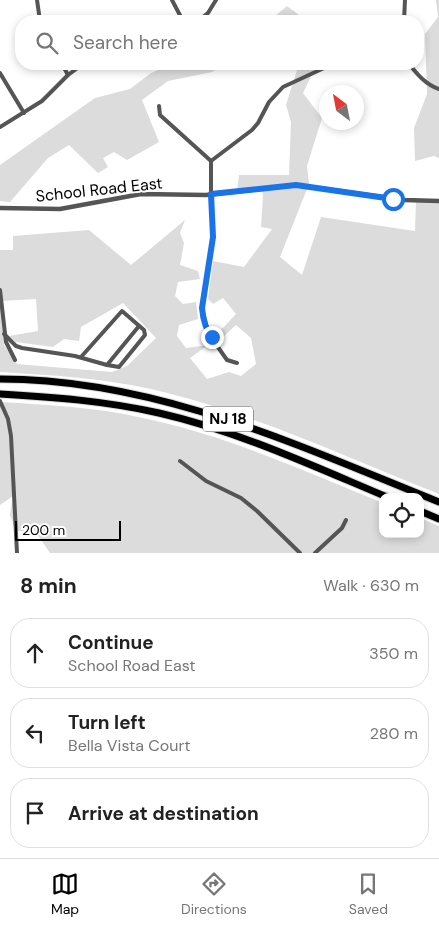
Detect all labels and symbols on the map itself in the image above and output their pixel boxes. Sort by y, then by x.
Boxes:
north arrow [319,85,364,130]
street label: School Road East [34,172,164,207]
route start [382,188,405,211]
route end [201,326,224,349]
road number: NJ 18 [203,406,253,432]
scale bar [15,518,121,541]

